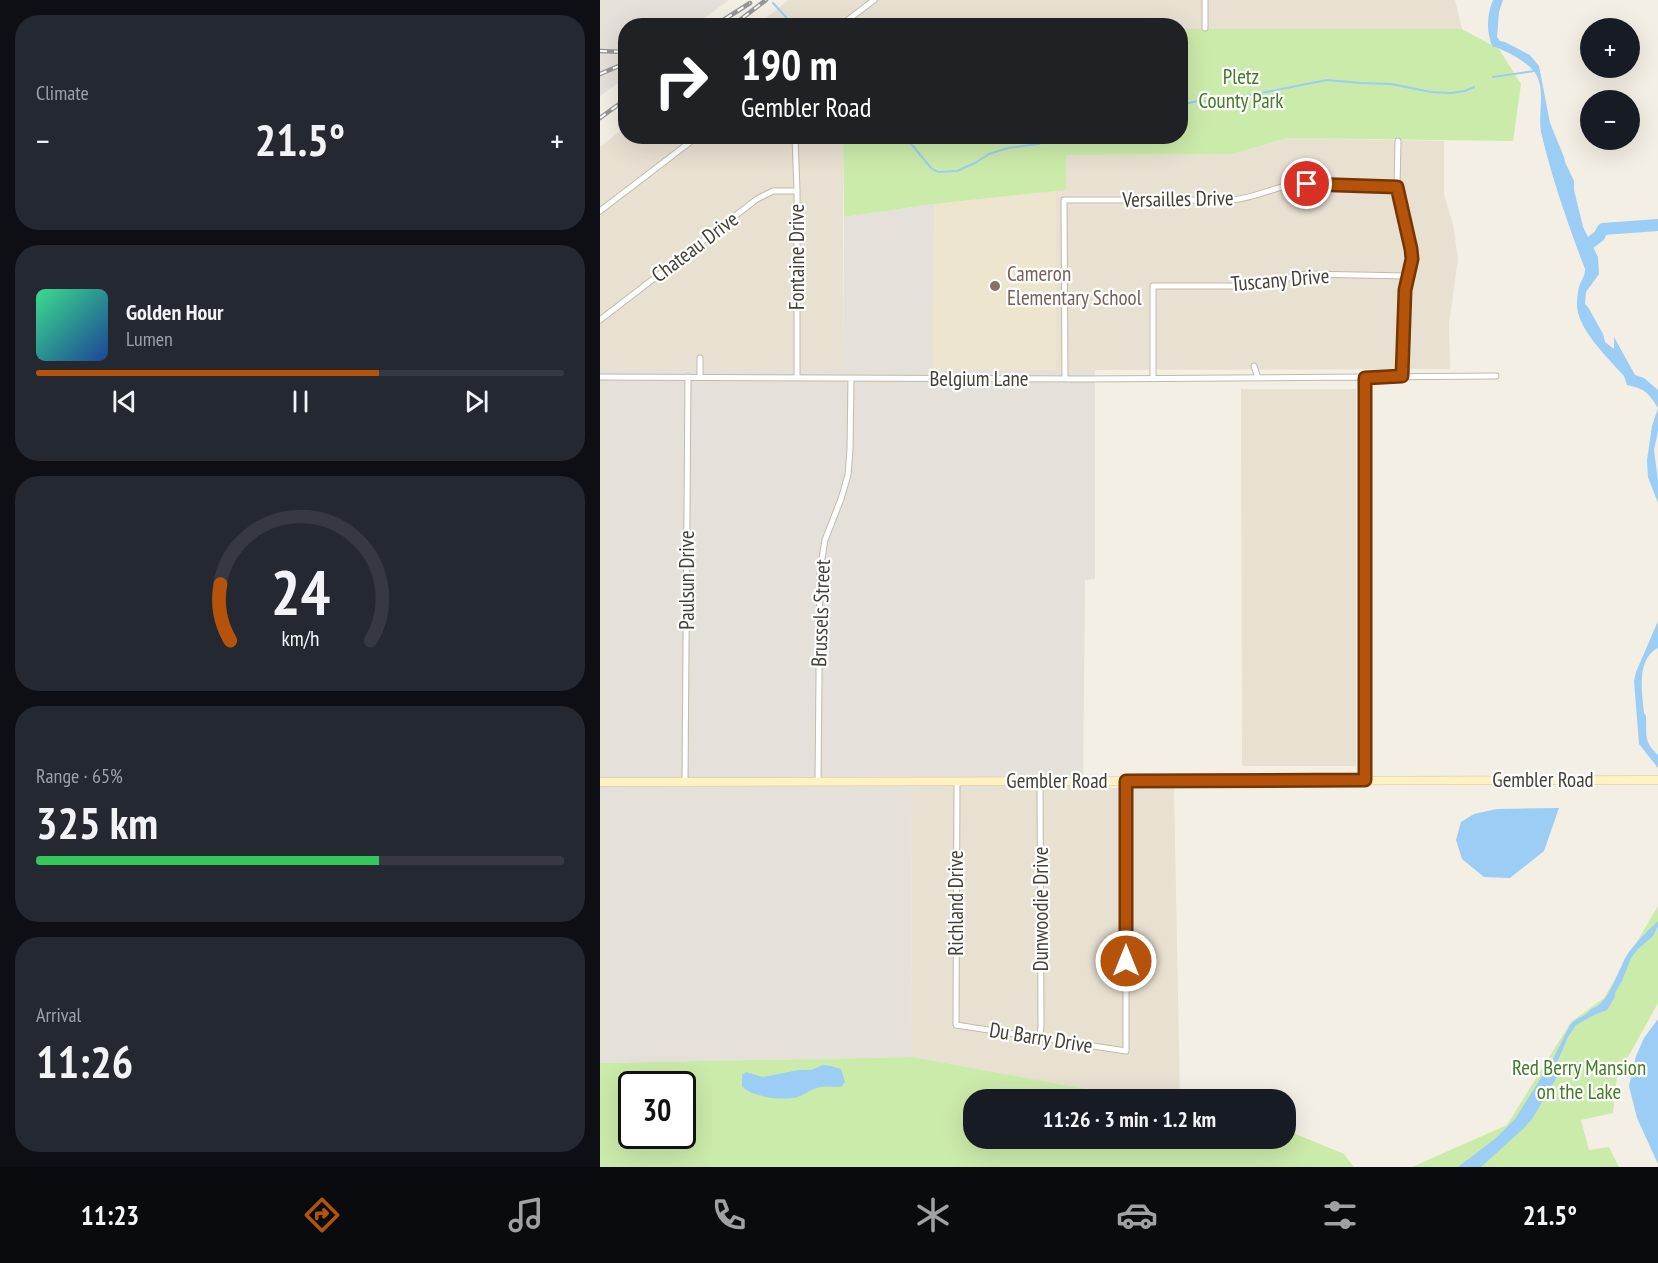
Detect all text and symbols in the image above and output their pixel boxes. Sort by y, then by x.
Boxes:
map controls [1580,18,1640,150]
button: + [1580,18,1640,78]
text: 190 m [741,37,838,92]
icon: right [642,42,720,120]
park label: Pletz County Park [1198,63,1284,114]
text: Climate [36,80,89,106]
text: Gembler Road [741,90,871,124]
button: − [1580,90,1640,150]
text: 21.5° [255,110,345,168]
text: − [36,119,50,162]
text: + [550,119,564,162]
pin [1281,158,1332,209]
icon: arrive [1290,167,1323,200]
street label: Versailles Drive [1121,184,1234,213]
street label: Fontaine Drive [783,204,810,310]
street label: Chateau Drive [646,205,743,288]
place label: Cameron Elementary School [1007,260,1142,311]
street label: Tuscany Drive [1230,262,1330,297]
marker: Cameron Elementary School [988,279,1002,293]
text: Golden Hour [126,298,224,326]
text: Lumen [126,326,173,352]
street label: Belgium Lane [929,365,1029,392]
icon: previous [108,385,141,418]
icon: pause [284,385,317,418]
icon: next [460,385,493,418]
street label: Paulsun Drive [673,530,700,630]
text: 24 [270,551,330,632]
street label: Brussels Street [805,559,836,667]
text: km/h [281,624,319,652]
text: Range · 65% [36,763,123,789]
street label: Gembler Road [1492,766,1594,793]
street label: Gembler Road [1006,767,1108,794]
text: 325 km [36,793,158,851]
street label: Dunwoodie Drive [1027,847,1054,971]
street label: Richland Drive [942,850,969,956]
position arrow [1094,929,1158,993]
text: Arrival [36,1002,81,1028]
street label: Du Barry Drive [987,1016,1095,1059]
text: 11:26 [36,1032,133,1090]
park label: Red Berry Mansion on the Lake [1512,1054,1646,1105]
speed limit sign: 30 [618,1071,696,1149]
text: 11:26 · 3 min · 1.2 km [1043,1105,1216,1133]
icon: directions [301,1194,343,1236]
icon: music [505,1194,547,1236]
icon: phone [708,1194,750,1236]
icon: climate [912,1194,954,1236]
icon: car [1116,1194,1158,1236]
icon: filters [1319,1194,1361,1236]
text: 11:23 [81,1198,139,1232]
text: 21.5° [1523,1198,1577,1232]

